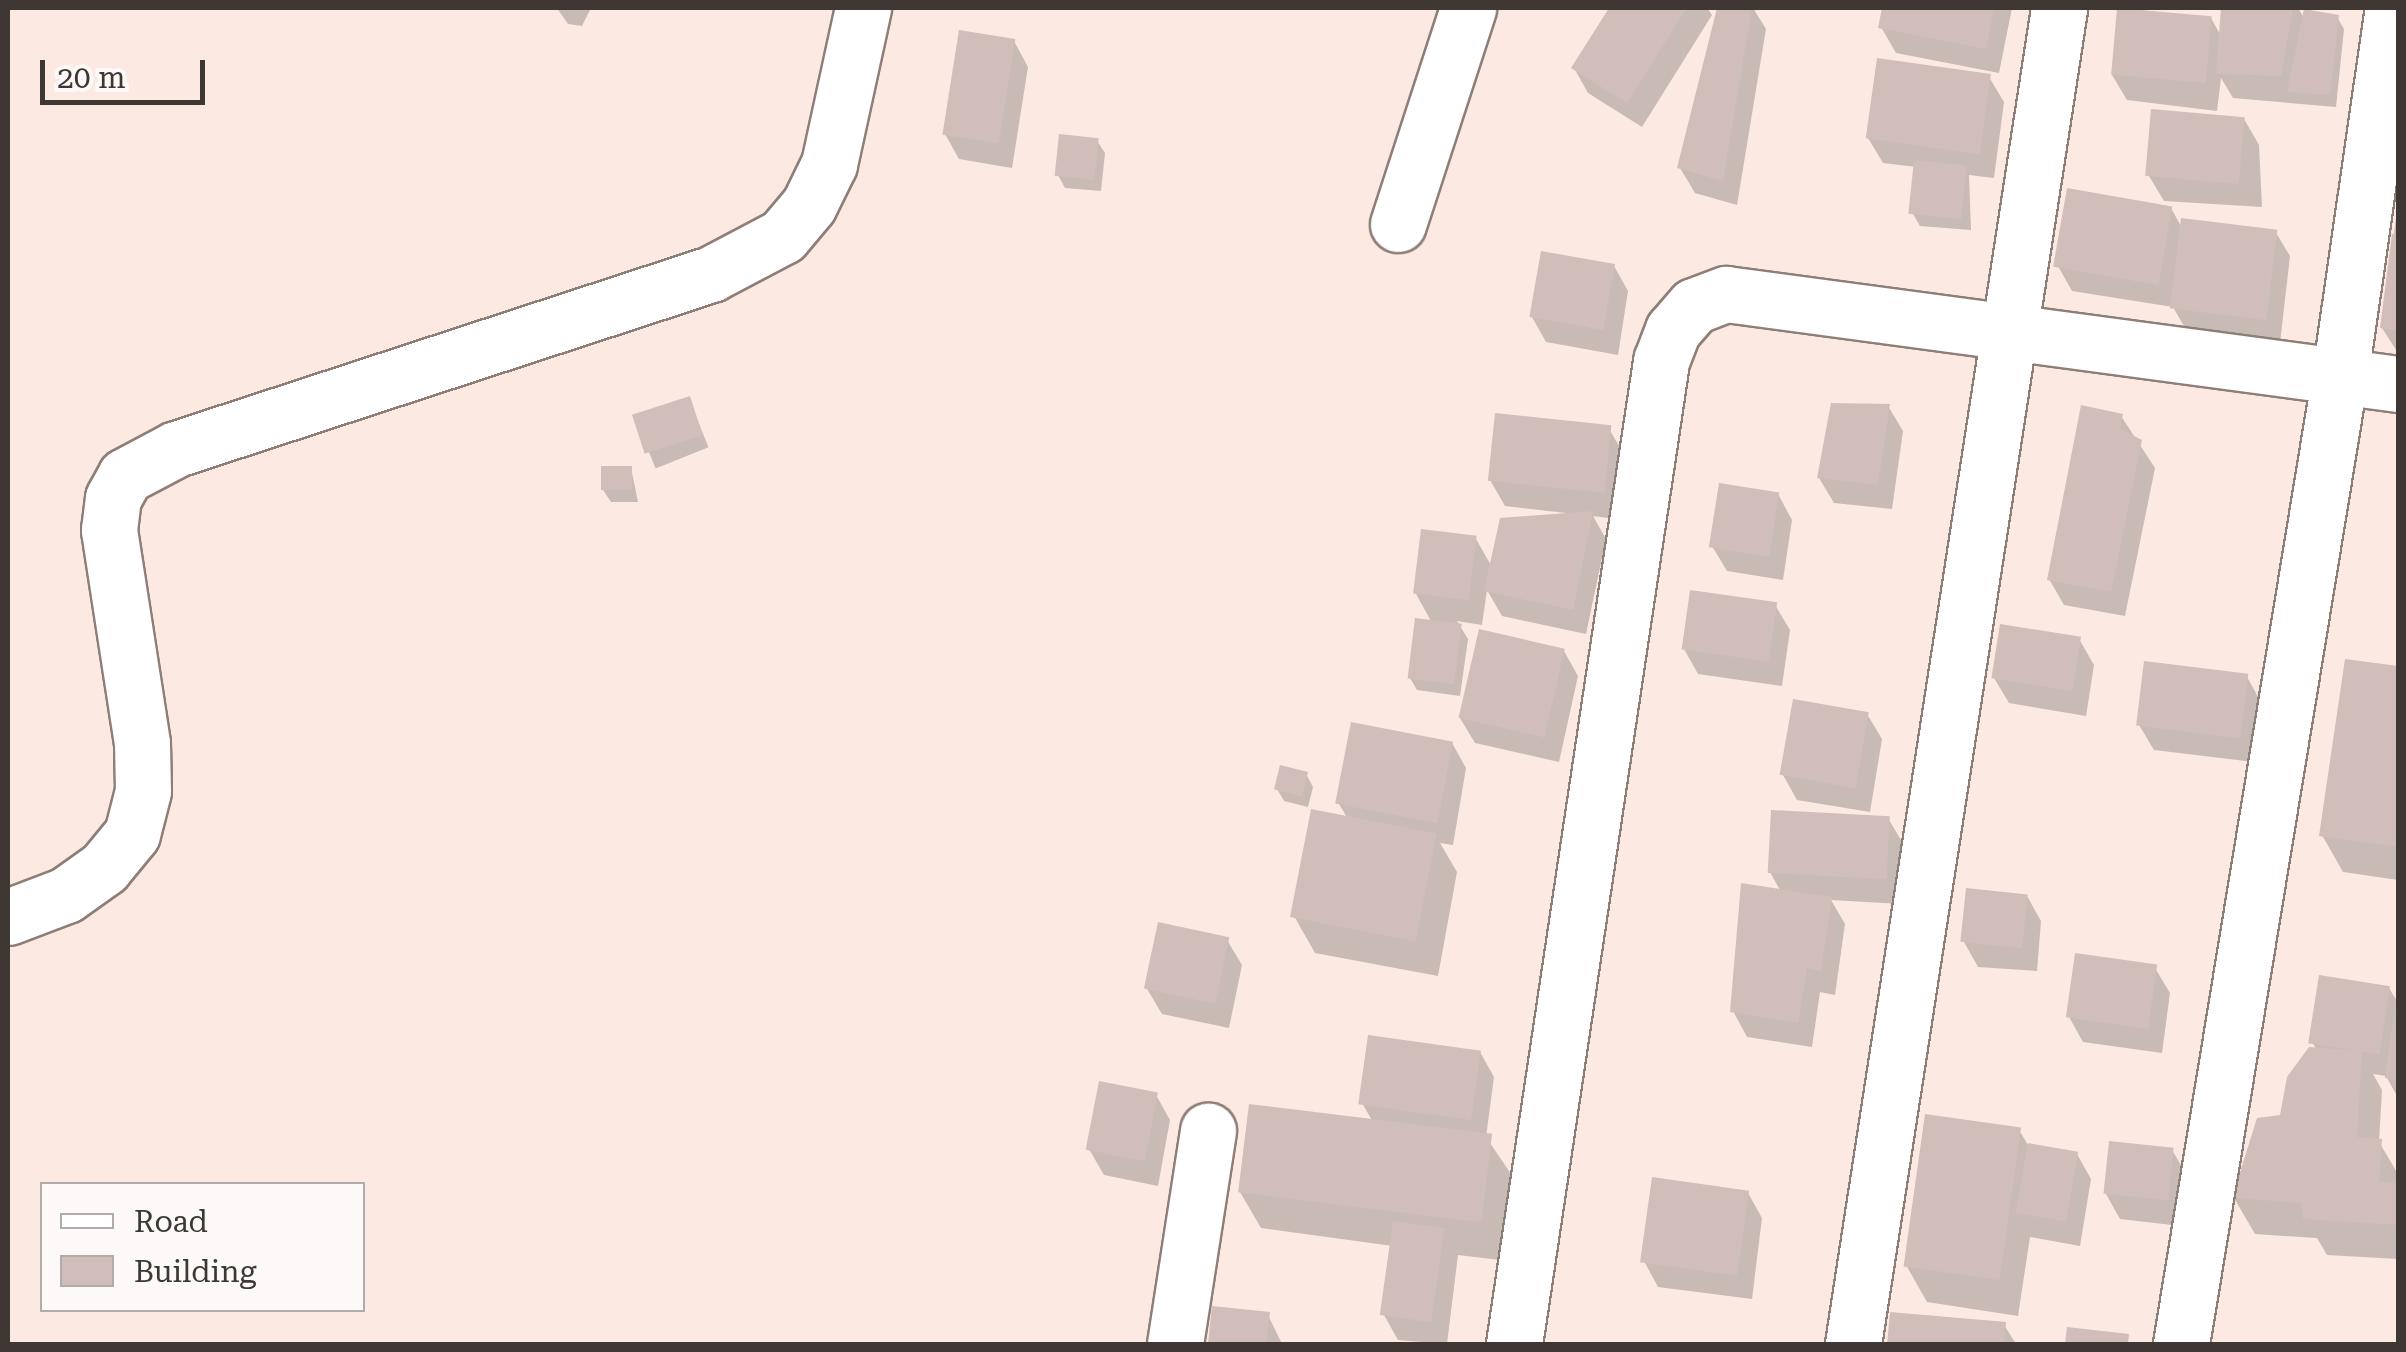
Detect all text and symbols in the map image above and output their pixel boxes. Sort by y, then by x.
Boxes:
scale bar [45,40,210,102]
text: 20 m [57,60,126,95]
legend [40,1182,365,1312]
text: Road [134,1204,208,1239]
text: Building [134,1254,257,1289]

